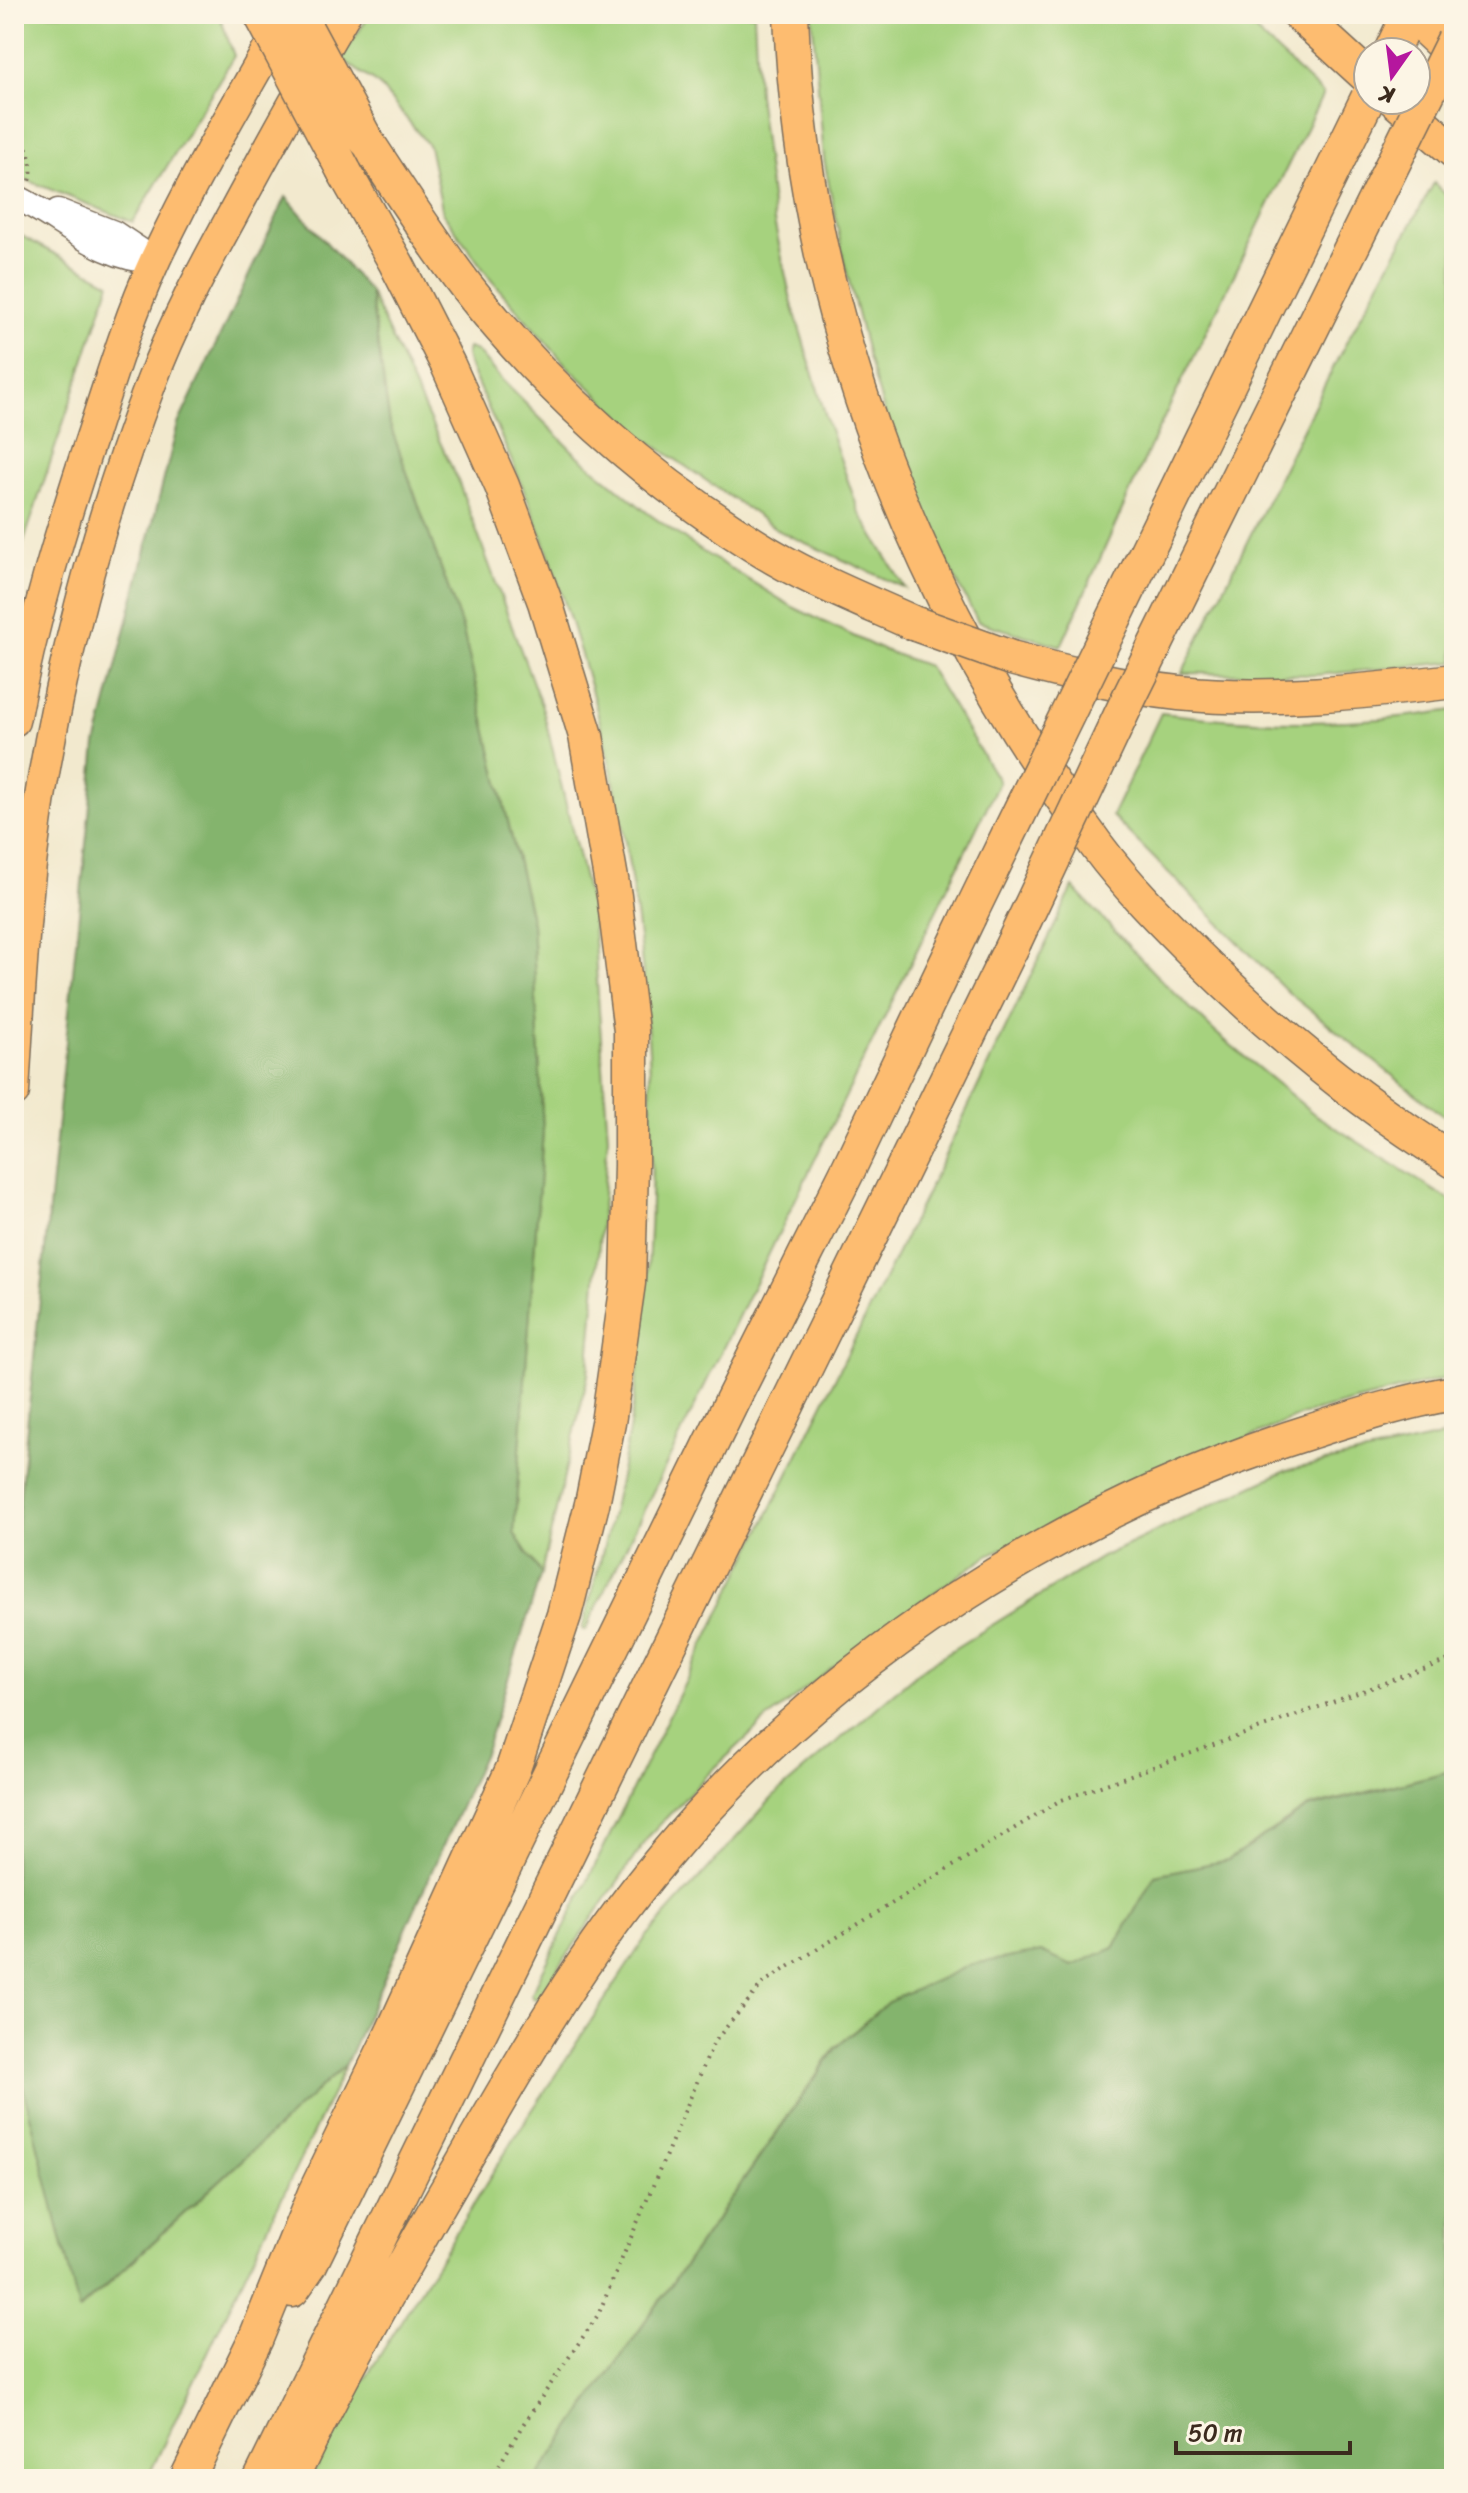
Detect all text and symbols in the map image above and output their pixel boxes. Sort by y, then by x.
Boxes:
north arrow [1352,36,1432,116]
text: K [1375,74,1399,116]
scale bar [1176,2405,1350,2455]
text: 50 m [1188,2412,1243,2454]

